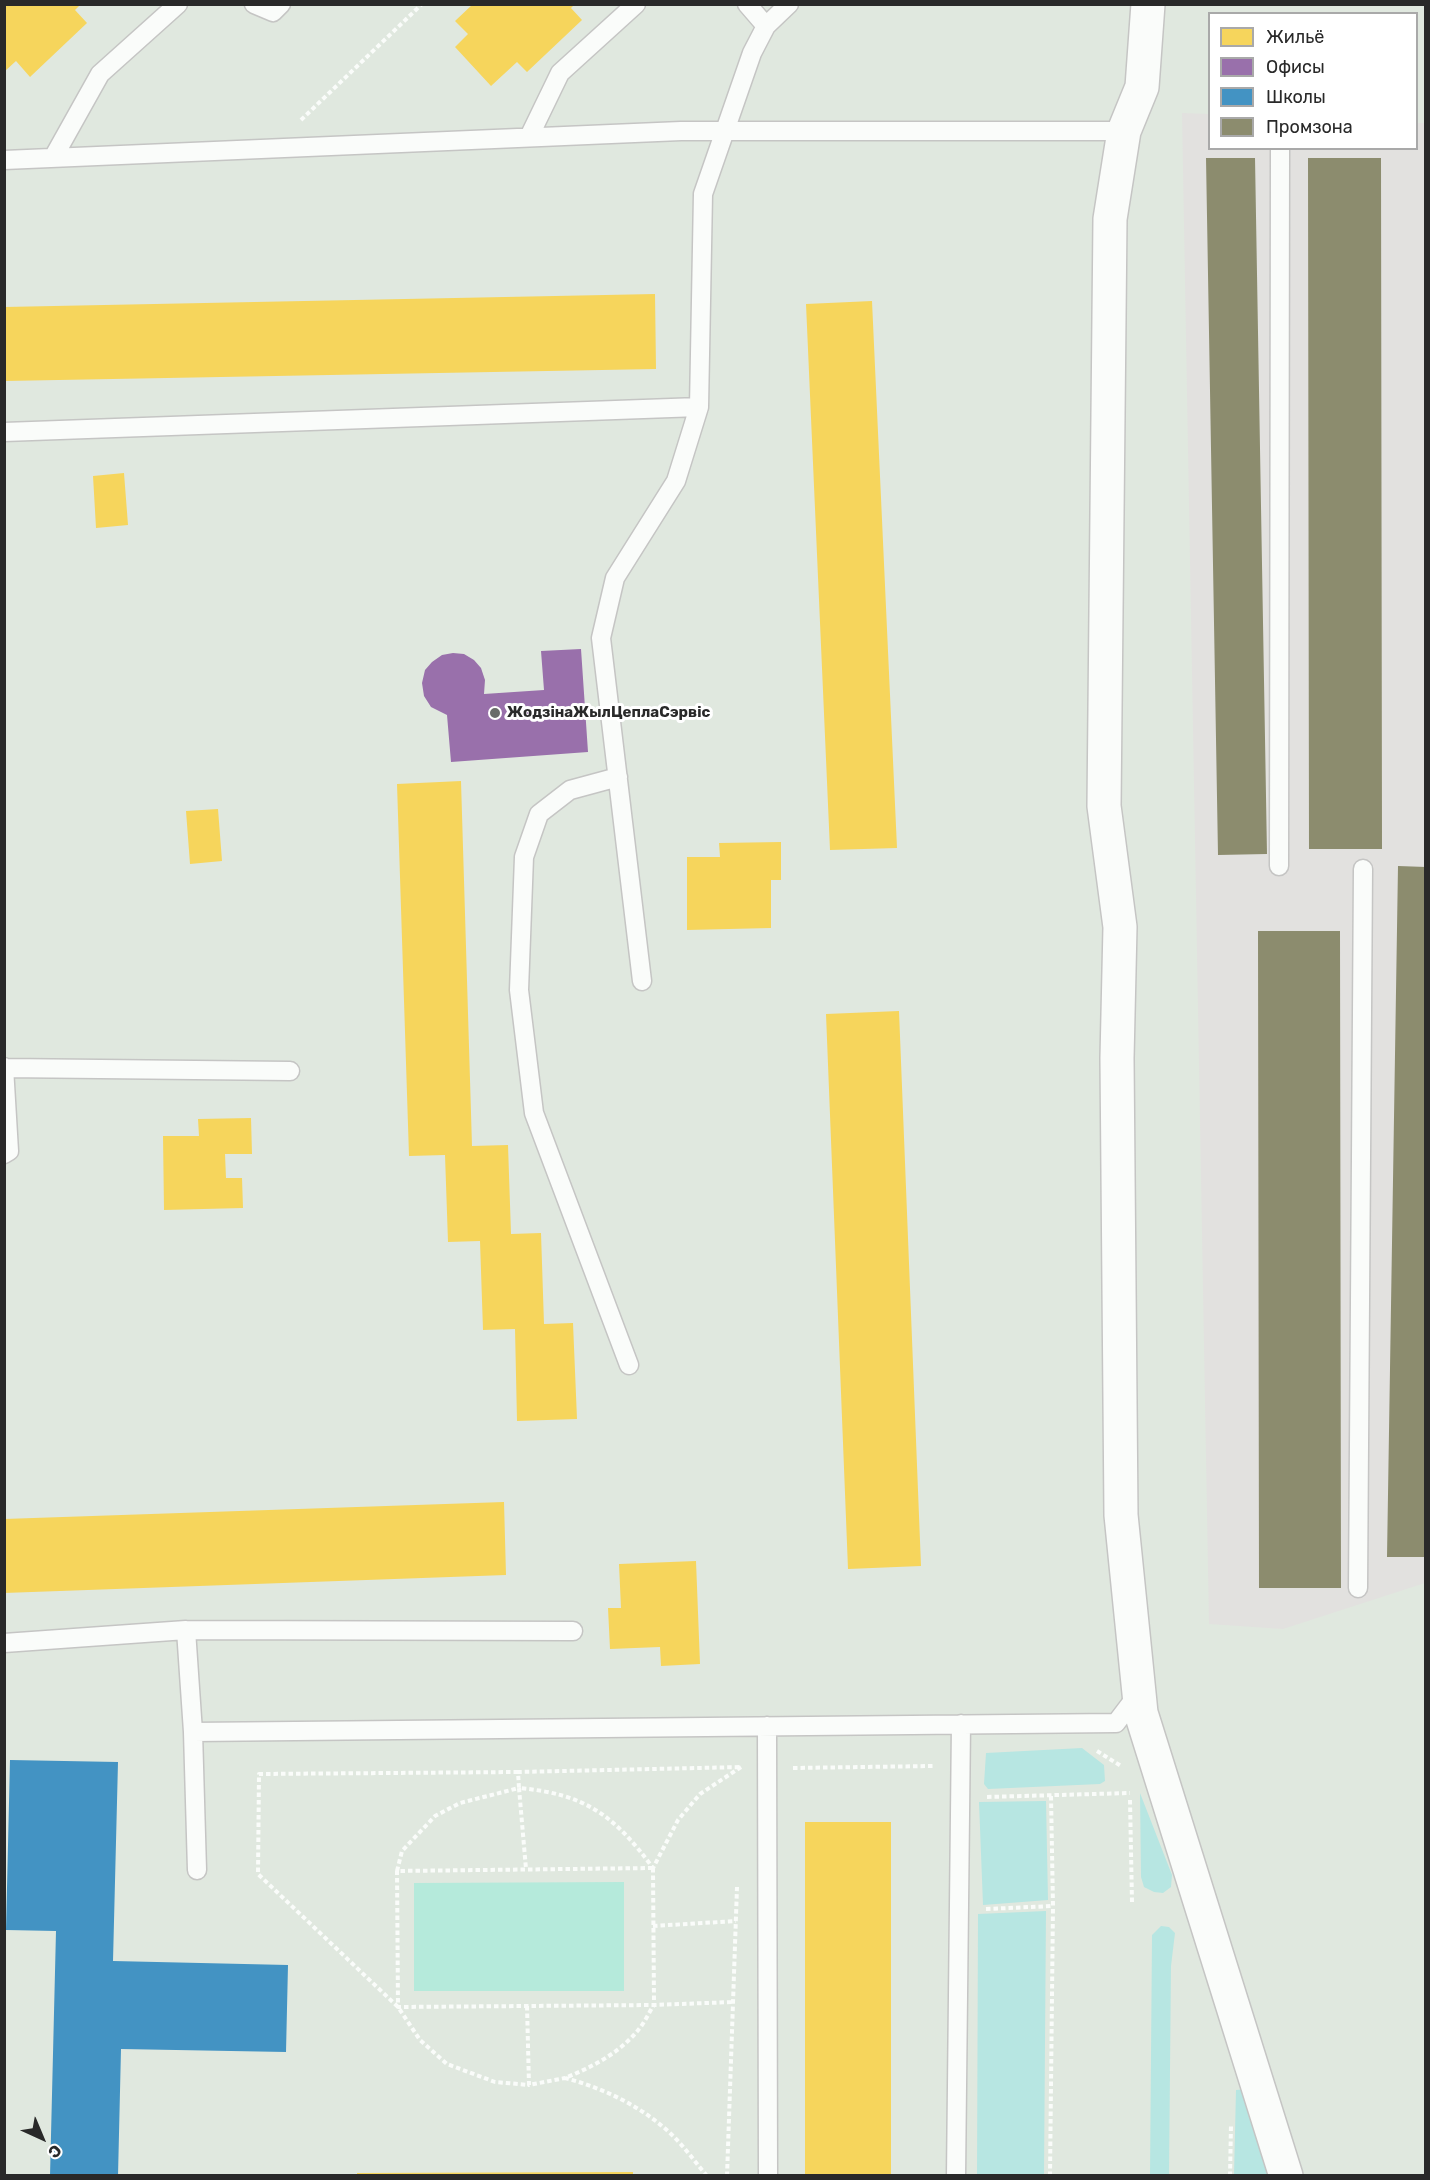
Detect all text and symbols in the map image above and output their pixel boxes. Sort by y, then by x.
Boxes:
legend [1208,12,1418,150]
text: Жильё [1266,26,1324,48]
text: Офисы [1266,56,1325,78]
text: Школы [1266,86,1326,108]
text: Промзона [1266,116,1353,138]
place label: ЖодзінаЖылЦеплаСэрвіс [507,704,710,722]
marker: ЖодзінаЖылЦеплаСэрвіс [488,706,502,720]
north arrow [12,2108,72,2168]
text: С [44,2141,65,2162]

